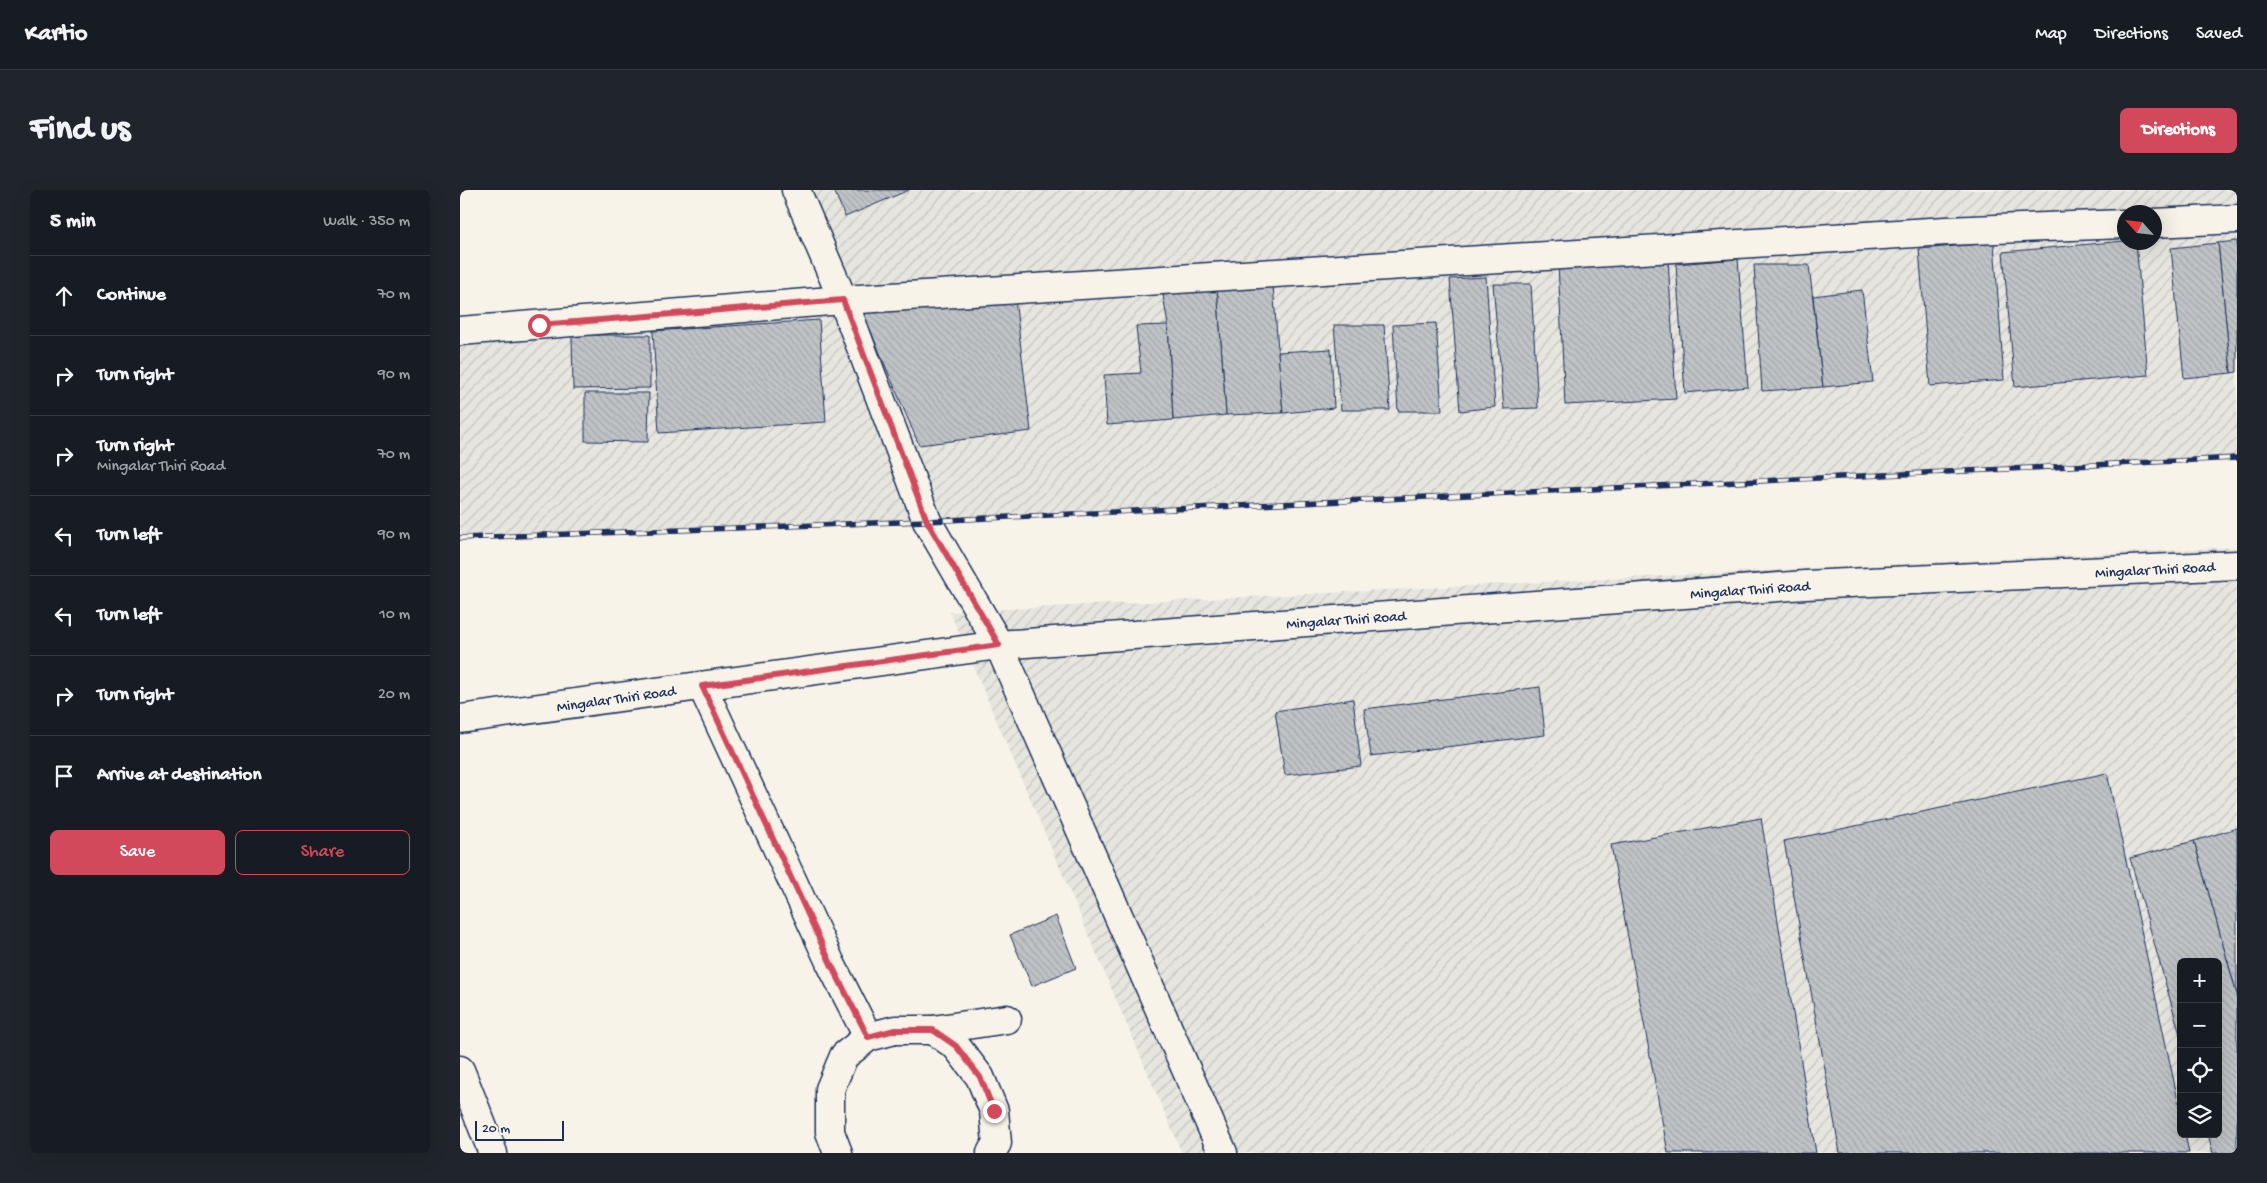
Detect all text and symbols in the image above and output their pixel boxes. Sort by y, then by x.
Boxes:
text: Kartio [25,20,88,49]
text: Map [2035,24,2067,45]
text: Directions [2095,24,2168,45]
text: Saved [2196,24,2242,45]
button: Directions [2120,108,2237,153]
text: Find us [30,110,130,151]
north arrow [2117,205,2162,250]
text: 5 min [50,210,95,235]
text: Walk · 350 m [323,213,410,232]
icon: ahead [50,282,78,310]
text: Continue [97,284,166,307]
text: 70 m [377,286,410,305]
route start [528,314,551,337]
icon: right [50,362,78,390]
text: Turn right [97,364,173,387]
text: 90 m [378,366,410,385]
text: Turn right [97,435,173,458]
icon: right [50,442,78,470]
text: 70 m [377,446,410,465]
text: Mingalar Thiri Road [97,458,225,477]
icon: left [50,522,78,550]
text: Turn left [97,524,161,547]
text: 90 m [378,526,410,545]
street label: Mingalar Thiri Road [2095,559,2217,583]
street label: Mingalar Thiri Road [1690,578,1812,604]
icon: left [50,602,78,630]
text: Turn left [97,604,161,627]
text: 10 m [379,606,410,625]
street label: Mingalar Thiri Road [1286,608,1408,634]
icon: right [50,682,78,710]
street label: Mingalar Thiri Road [556,683,678,717]
text: Turn right [97,684,173,707]
text: 20 m [378,686,410,705]
icon: arrive [50,762,78,790]
text: Arrive at destination [97,764,261,787]
button: Save [50,830,225,875]
button: Share [235,830,410,875]
map controls [2177,958,2222,1138]
button: + [2177,958,2222,1003]
button: − [2177,1003,2222,1048]
button: locate [2177,1048,2222,1093]
button: layers [2177,1093,2222,1138]
route end [983,1100,1006,1123]
scale bar [475,1118,564,1141]
text: 20 m [482,1121,510,1138]

